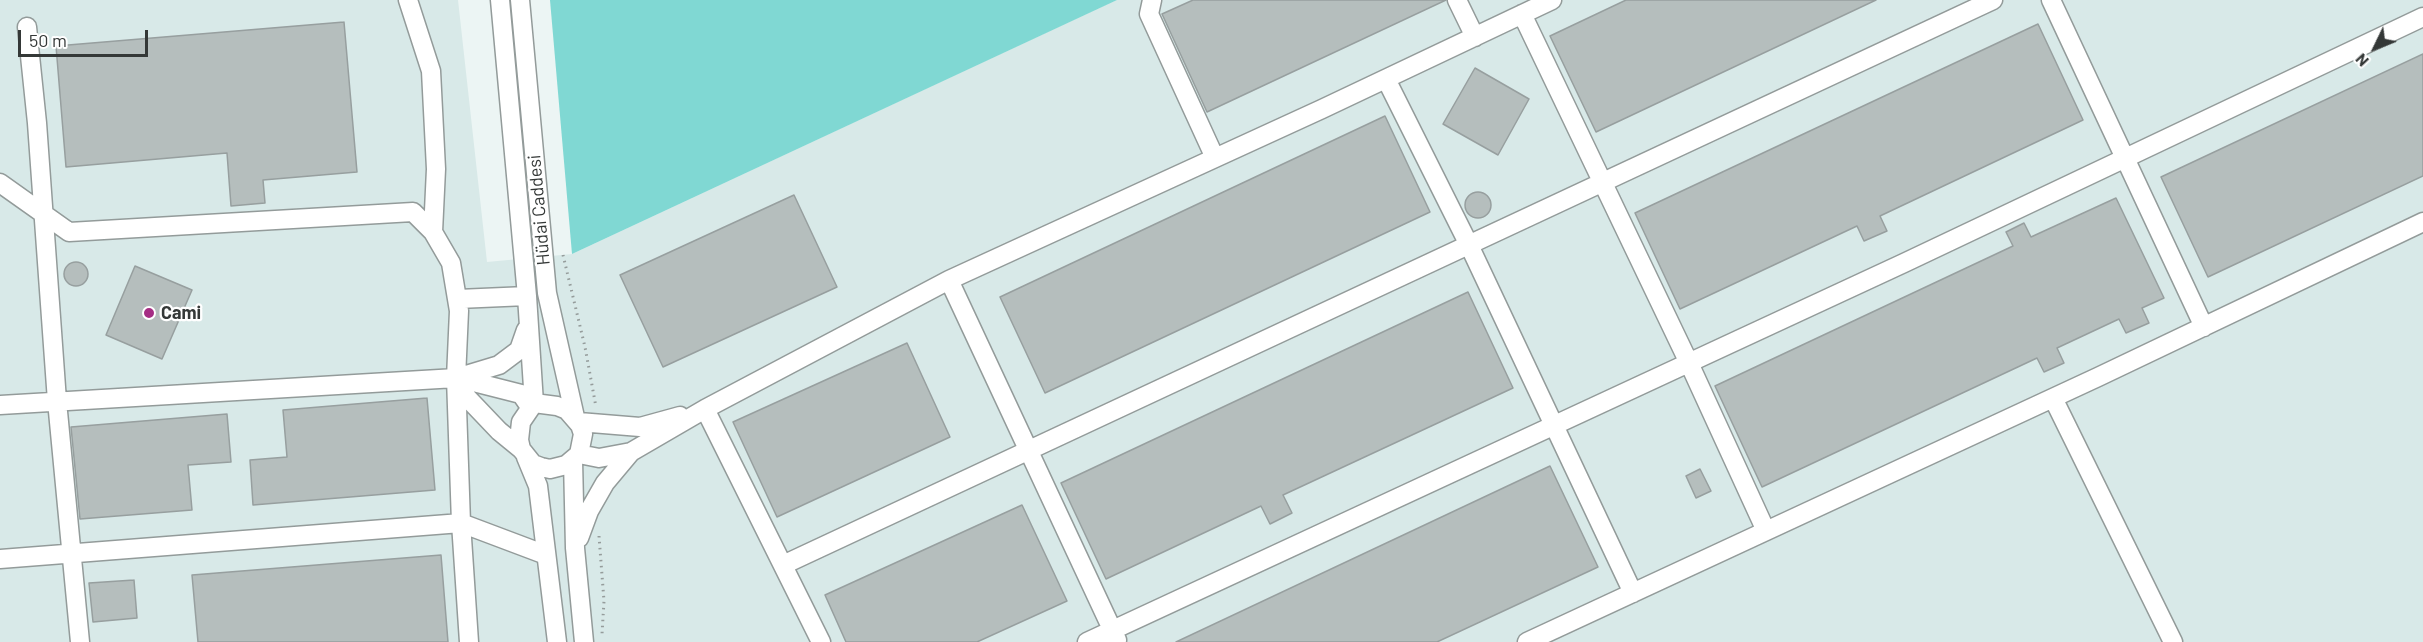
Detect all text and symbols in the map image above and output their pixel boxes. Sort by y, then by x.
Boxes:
scale bar [21,18,152,56]
north arrow [2345,18,2405,78]
text: 50 m [29,29,67,51]
text: N [2351,50,2372,71]
street label: Hüdai Caddesi [523,154,555,266]
place label: Cami [161,302,201,324]
marker: Cami [142,306,156,320]

